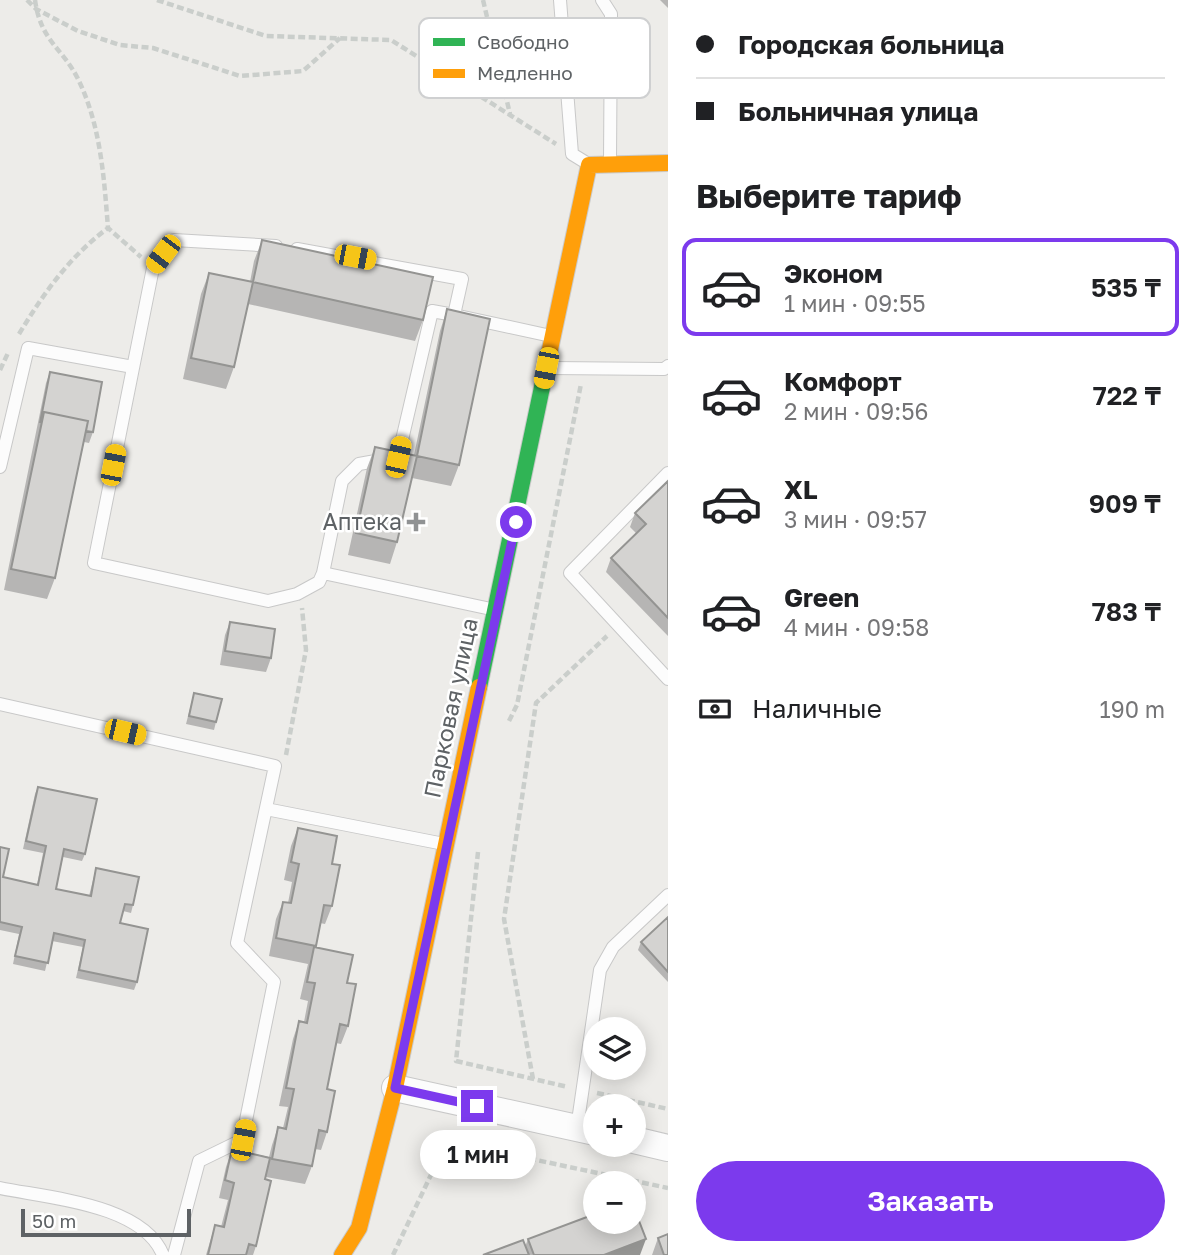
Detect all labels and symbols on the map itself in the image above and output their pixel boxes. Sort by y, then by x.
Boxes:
legend [419,18,650,98]
text: Свободно [477,30,569,53]
text: Медленно [477,61,573,84]
car [142,231,185,277]
car [333,243,378,271]
car [532,345,561,391]
car [384,434,413,480]
car [99,442,128,488]
route start [500,506,532,538]
place label: Аптека [322,507,402,535]
marker: Аптека [408,514,424,530]
street label: Парковая улица [417,615,483,800]
car [103,717,148,747]
route end [461,1090,493,1122]
car [229,1117,258,1163]
callout: 1 мин [419,1130,535,1180]
scale bar [21,1206,191,1238]

